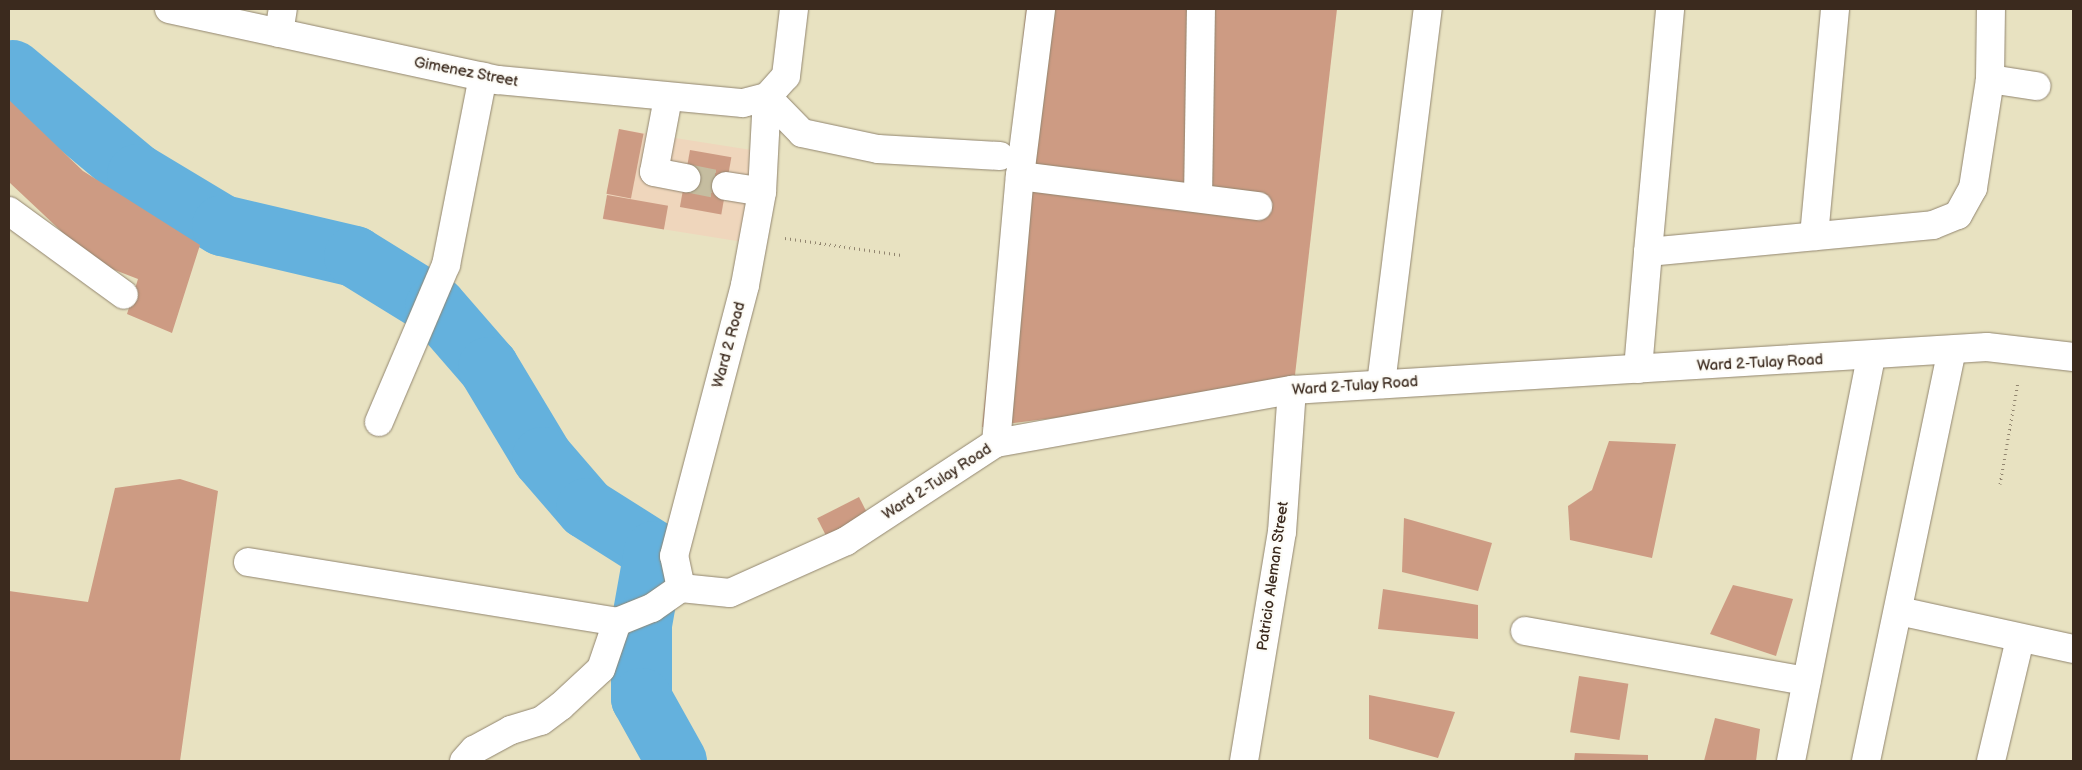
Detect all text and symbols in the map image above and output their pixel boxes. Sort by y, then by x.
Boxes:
street label: Gimenez Street [412,53,520,91]
street label: Ward 2 Road [709,300,749,390]
street label: Ward 2-Tulay Road [1696,351,1824,375]
street label: Ward 2-Tulay Road [1291,373,1419,399]
street label: Ward 2-Tulay Road [879,440,995,524]
street label: Patricio Aleman Street [1254,500,1292,652]

